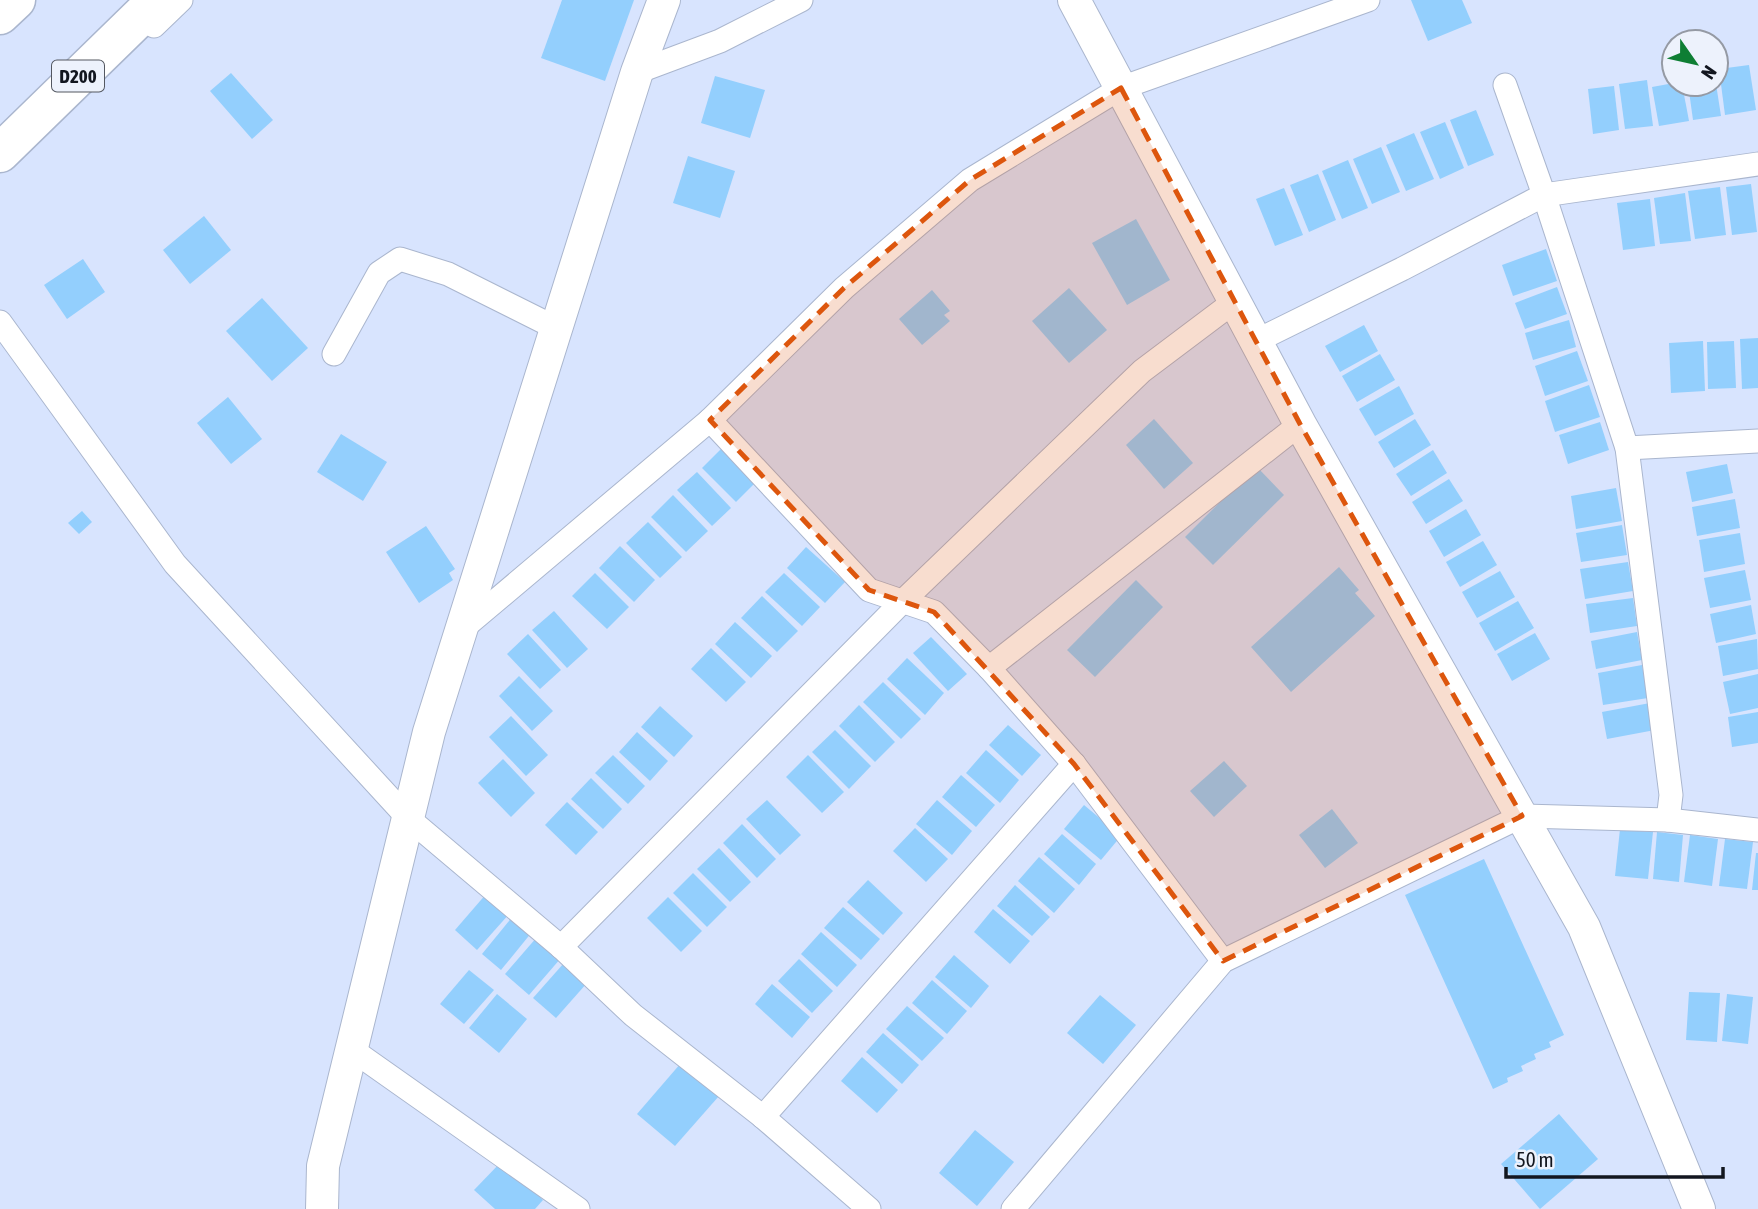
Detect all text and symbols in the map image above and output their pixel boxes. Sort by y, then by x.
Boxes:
north arrow [1660,28,1730,98]
road number: D200 [52,60,104,92]
text: N [1697,62,1721,83]
scale bar [1506,1136,1723,1180]
text: 50 m [1516,1147,1554,1171]

